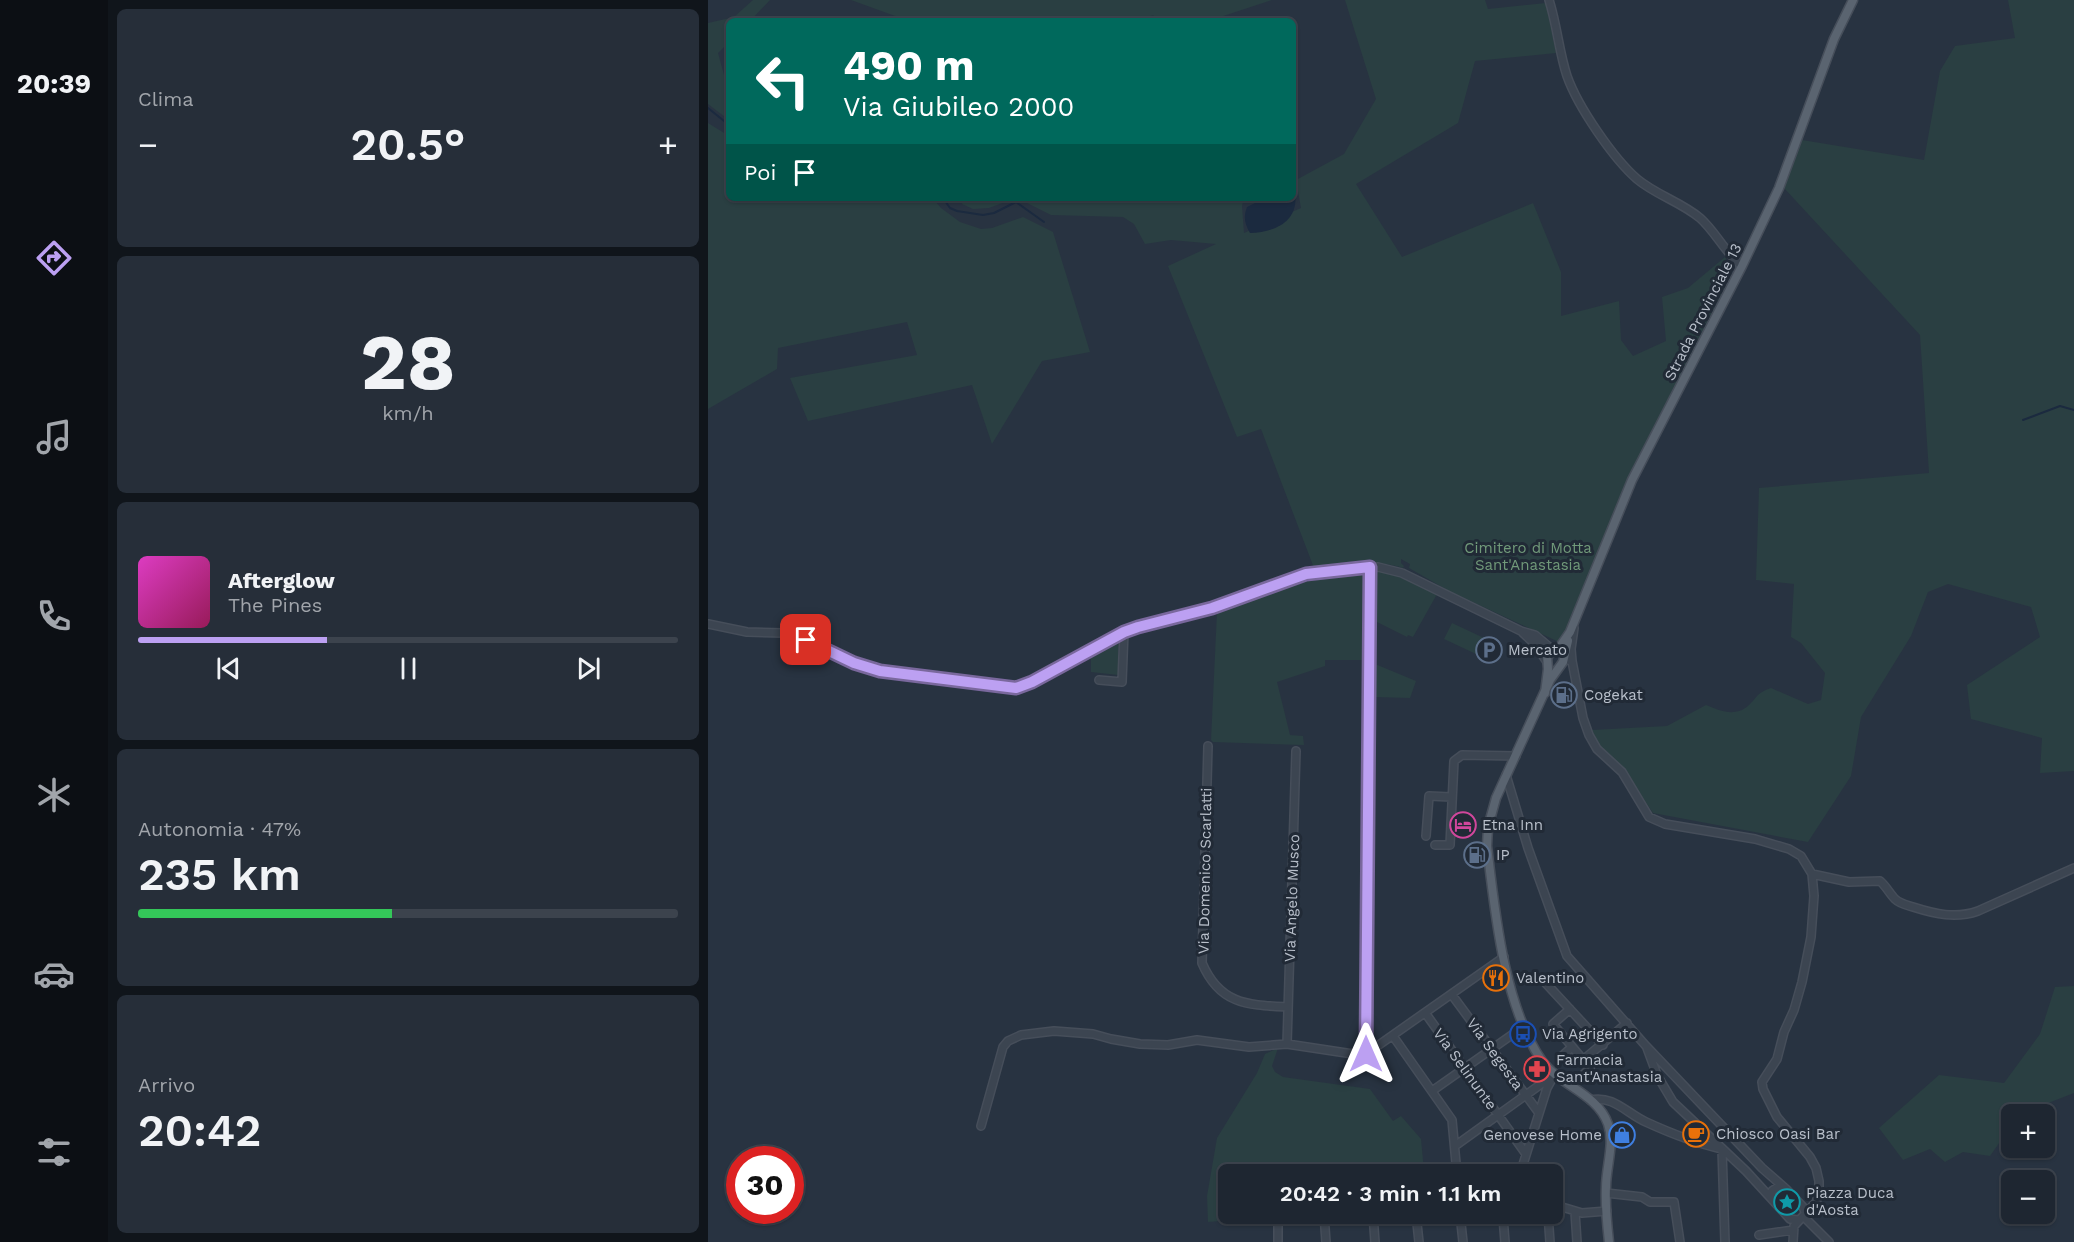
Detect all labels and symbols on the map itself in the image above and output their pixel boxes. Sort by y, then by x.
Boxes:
street label: Strada Provinciale 13 [1661,240,1745,384]
park label: Cimitero di Motta Sant'Anastasia [1464,539,1592,574]
pin [780,614,831,665]
parking icon: Mercato [1474,635,1504,665]
place label: Mercato [1508,641,1567,659]
fuel station icon: Cogekat [1549,680,1579,710]
place label: Cogekat [1584,686,1643,704]
street label: Via Domenico Scarlatti [1195,788,1215,954]
hotel icon: Etna Inn [1448,810,1478,840]
place label: Etna Inn [1482,816,1543,834]
street label: Via Angelo Musco [1281,834,1303,962]
fuel station icon: IP [1462,840,1492,870]
place label: IP [1496,846,1510,864]
restaurant icon: Valentino [1481,963,1511,993]
place label: Valentino [1516,969,1584,987]
street label: Via Segesta [1463,1015,1527,1094]
bus stop icon: Via Agrigento [1508,1019,1538,1049]
position arrow [1334,1022,1398,1086]
street label: Via Selinunte [1429,1025,1501,1113]
place label: Via Agrigento [1542,1025,1637,1043]
place label: Farmacia Sant'Anastasia [1556,1051,1663,1086]
pharmacy icon: Farmacia Sant'Anastasia [1522,1054,1552,1084]
cafe icon: Chiosco Oasi Bar [1681,1119,1711,1149]
shop icon: Genovese Home [1607,1120,1637,1150]
place label: Chiosco Oasi Bar [1716,1125,1840,1143]
place label: Genovese Home [1483,1126,1602,1144]
speed limit sign: 30 [726,1146,804,1224]
place label: Piazza Duca d'Aosta [1806,1184,1894,1219]
place icon: Piazza Duca d'Aosta [1772,1187,1802,1217]

